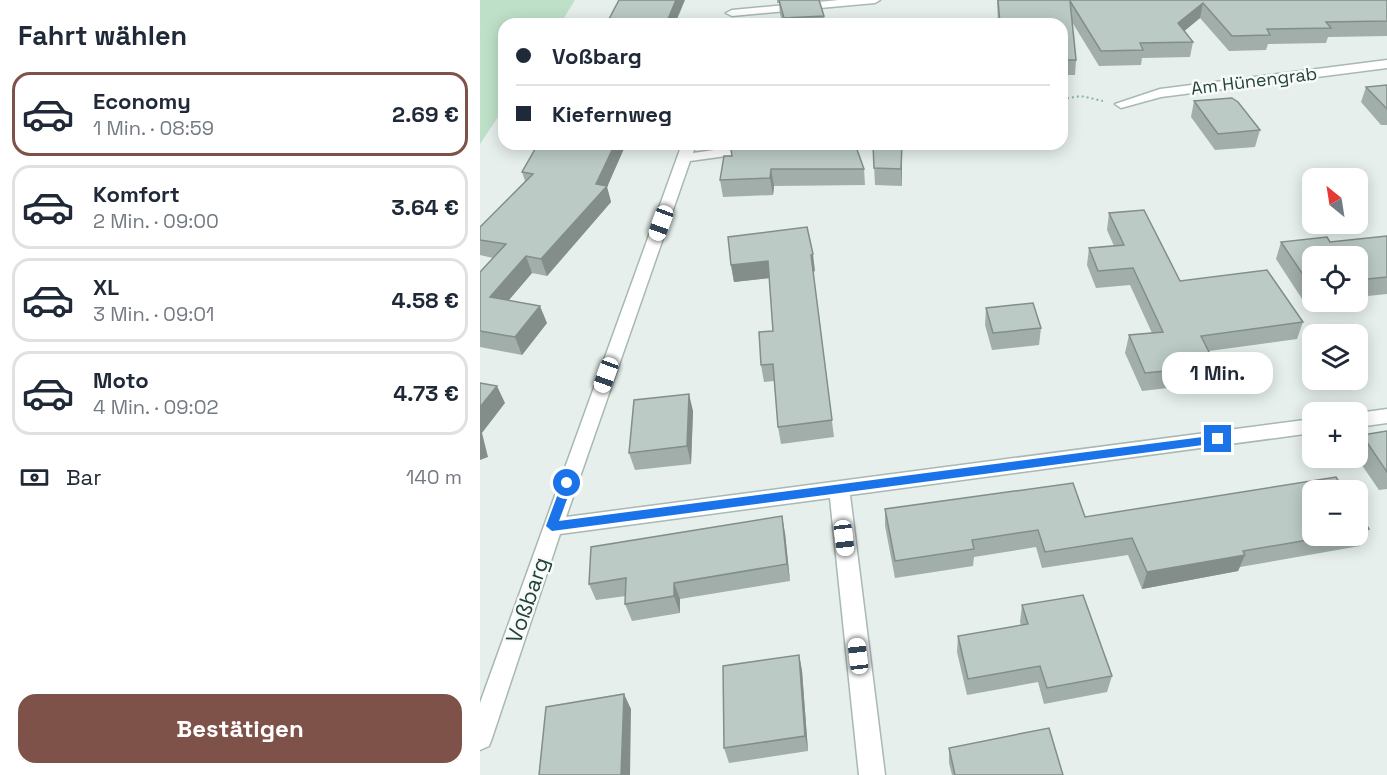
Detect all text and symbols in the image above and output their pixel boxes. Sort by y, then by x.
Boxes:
text: Fahrt wählen [18,18,187,53]
text: Voßbarg [552,42,642,70]
street label: Am Hünengrab [1190,61,1318,100]
icon: car [21,87,75,141]
text: Economy [93,87,191,115]
text: 2.69 € [392,100,459,128]
text: Kiefernweg [552,100,672,128]
text: 1 Min. · 08:59 [93,115,214,141]
north arrow [1302,168,1368,234]
map controls [1302,168,1368,546]
icon: car [21,180,75,234]
text: Komfort [93,180,180,208]
text: 3.64 € [391,193,459,221]
car [646,203,676,243]
text: 2 Min. · 09:00 [93,208,219,234]
button: locate [1302,246,1368,312]
icon: car [21,273,75,327]
text: XL [93,273,119,301]
text: 4.58 € [392,286,459,314]
text: 3 Min. · 09:01 [93,301,214,327]
button: layers [1302,324,1368,390]
callout: 1 Min. [1162,352,1274,394]
car [591,355,621,395]
text: 1 Min. [1190,360,1245,386]
icon: car [21,366,75,420]
text: Moto [93,366,149,394]
text: 4.73 € [393,379,459,407]
text: 4 Min. · 09:02 [93,394,219,420]
button: + [1302,402,1368,468]
route end [1204,425,1231,452]
icon: cash [18,461,51,494]
text: Bar [66,463,102,491]
text: 140 m [406,464,462,490]
route start [553,469,580,496]
button: − [1302,480,1368,546]
car [833,519,855,557]
street label: Voßbarg [499,553,555,647]
car [847,637,869,675]
button: Bestätigen [18,694,462,763]

